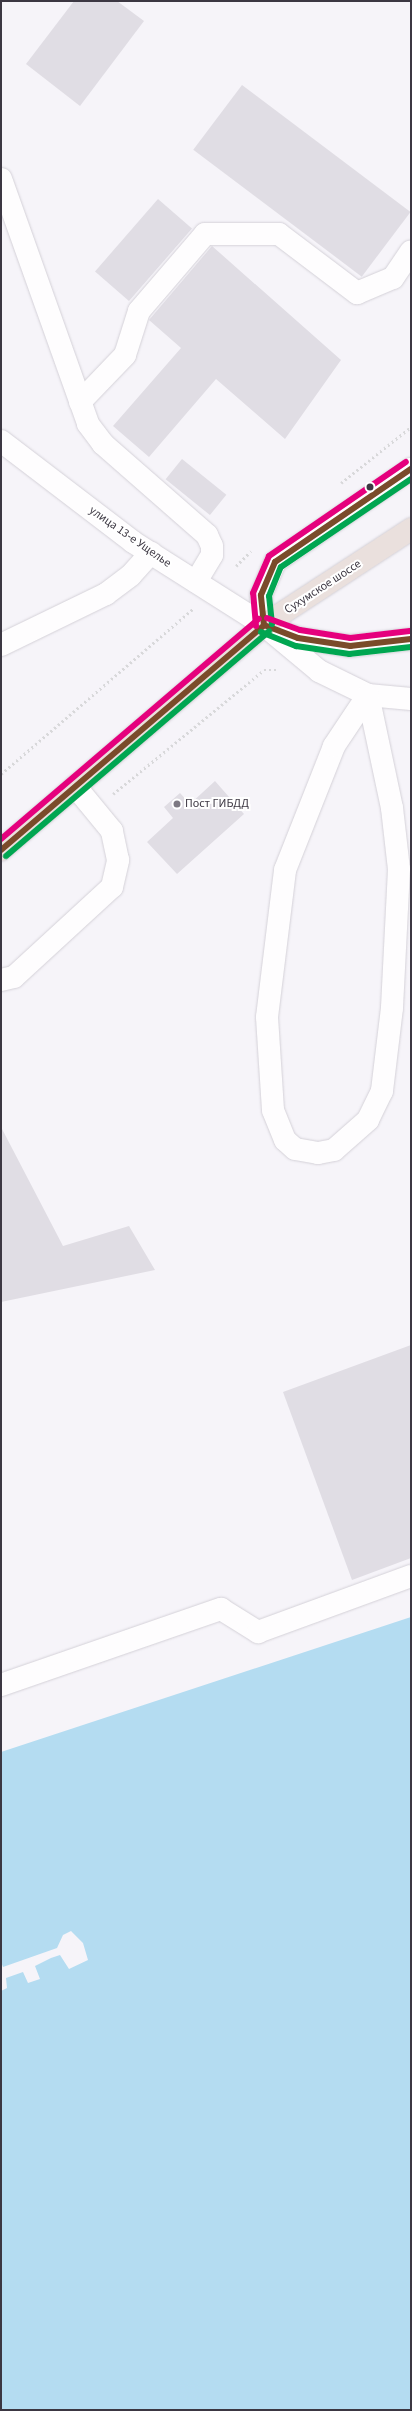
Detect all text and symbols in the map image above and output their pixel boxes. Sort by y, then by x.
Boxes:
unlabelled marker [365,482,375,492]
street label: улица 13-е Ущелье [86,503,174,571]
street label: Сухумское шоссе [282,557,364,617]
place label: Пост ГИБДД [185,797,249,811]
marker: Пост ГИБДД [172,799,182,809]

